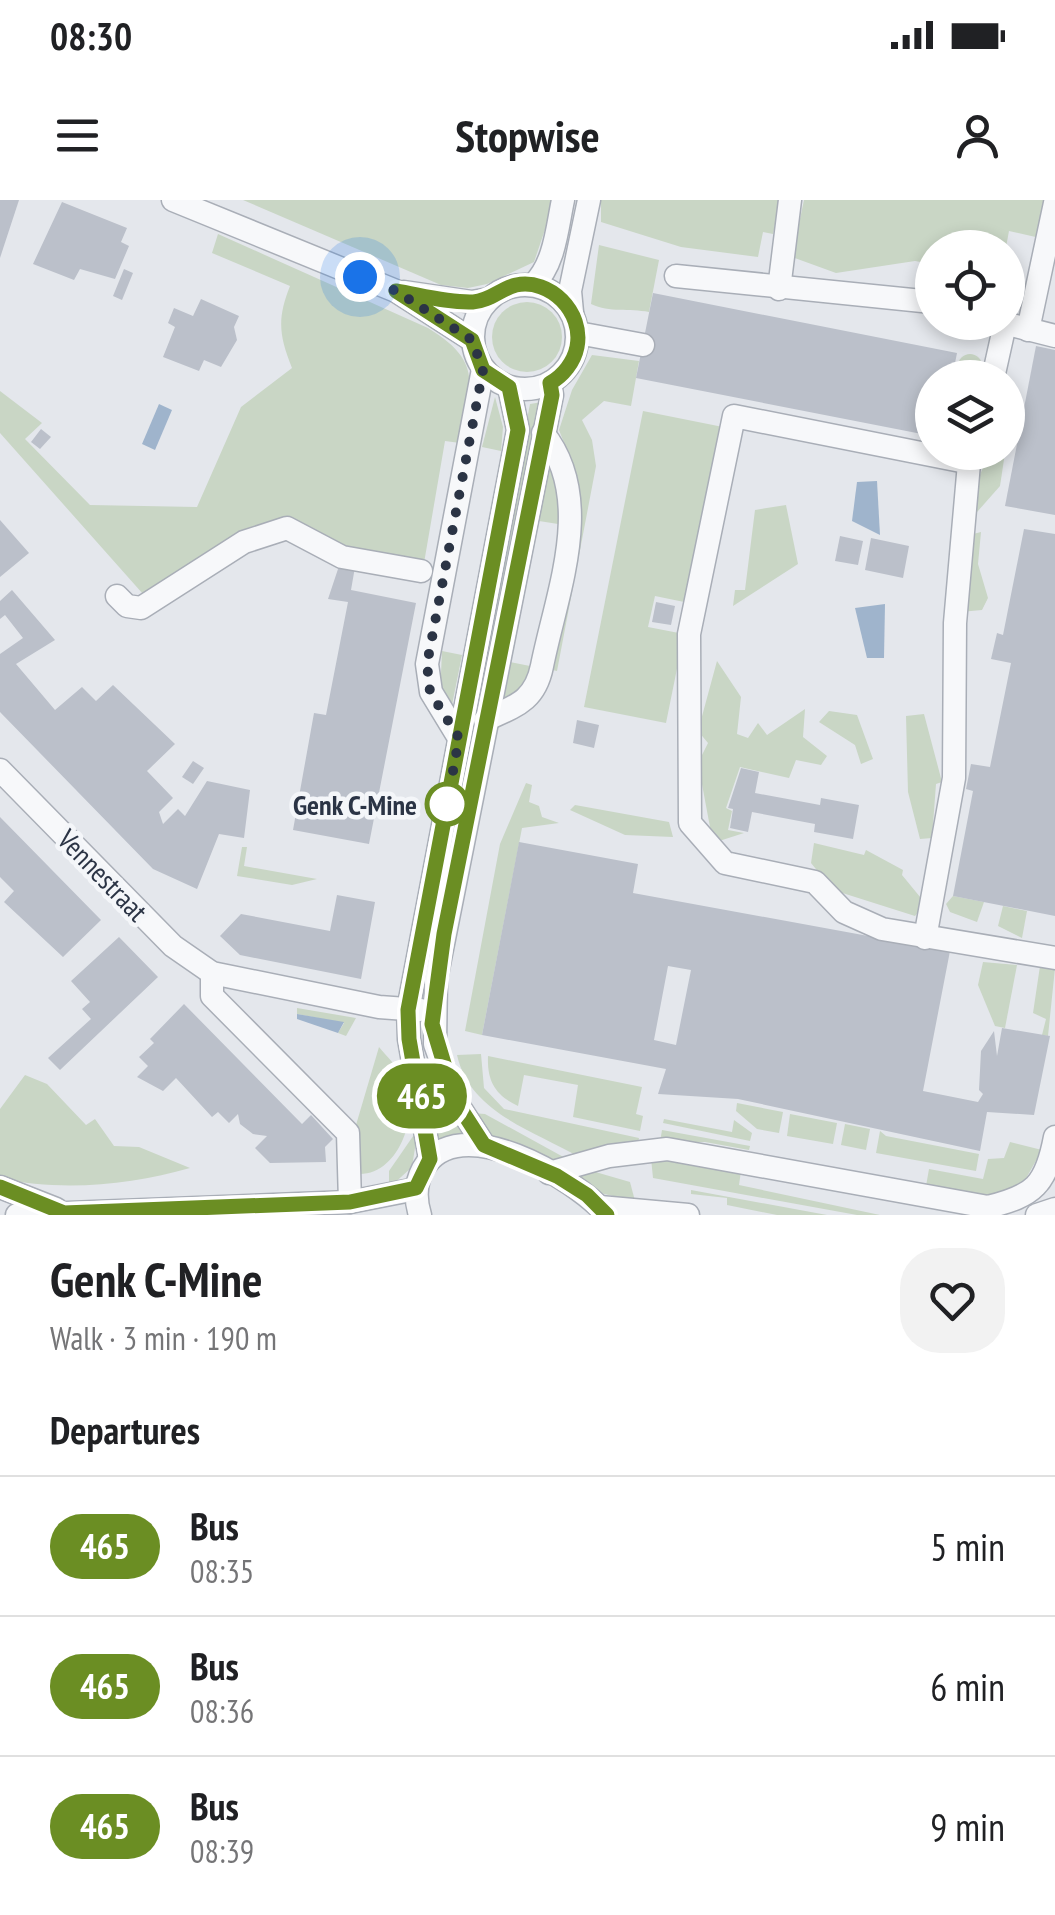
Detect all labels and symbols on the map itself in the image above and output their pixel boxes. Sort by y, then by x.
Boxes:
your location [335,252,385,302]
marker: Genk C-Mine [426,783,468,825]
place label: Genk C-Mine [293,786,417,823]
street label: Vennestraat [49,820,156,929]
line badge: 465 [364,1064,480,1128]

